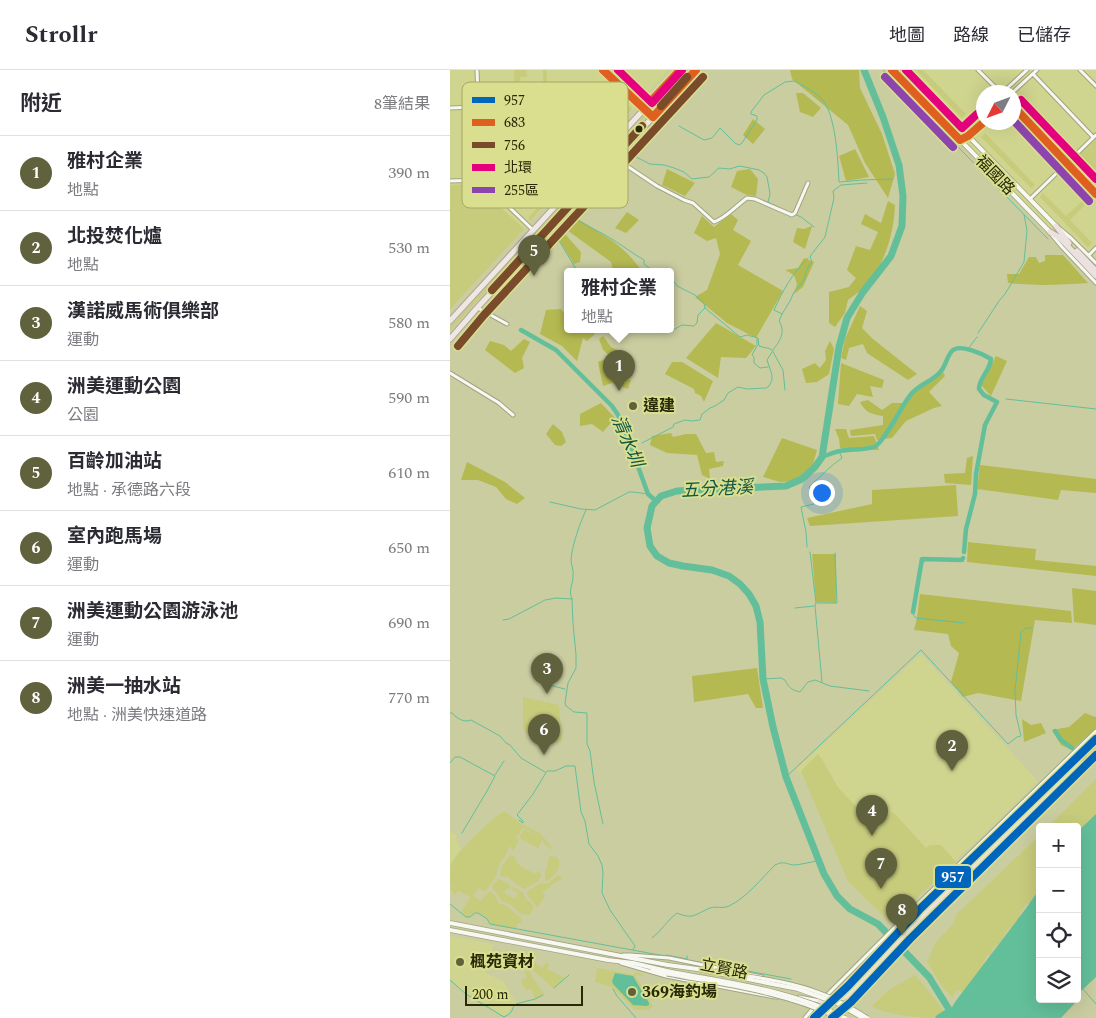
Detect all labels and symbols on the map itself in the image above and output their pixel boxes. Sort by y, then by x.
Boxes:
legend [462,82,628,208]
north arrow [976,85,1021,130]
text: 957 [504,90,525,111]
text: 683 [504,112,525,133]
unlabelled marker [634,124,644,134]
text: 756 [504,135,525,156]
street label: 福國路 [970,149,1020,201]
text: 北環 [504,157,532,178]
text: 255區 [504,180,539,201]
pin: 5 [518,235,550,276]
pin: 1 [603,350,635,391]
place label: 違建 [643,394,675,418]
marker: 違建 [627,400,639,412]
water label: 清水圳 [604,411,651,474]
water label: 五分港溪 [680,473,757,504]
your location [809,480,835,506]
pin: 3 [531,653,563,694]
pin: 6 [528,714,560,755]
pin: 2 [936,730,968,771]
pin: 4 [856,795,888,836]
pin: 7 [865,848,897,889]
line badge: 957 [934,865,972,889]
text: 957 [941,867,965,888]
pin: 8 [886,894,918,935]
place label: 楓苑資材 [470,950,534,974]
street label: 立賢路 [698,953,750,985]
marker: 楓苑資材 [454,956,466,968]
place label: 369海釣場 [642,980,717,1004]
scale bar [465,983,582,1006]
marker: 369海釣場 [626,986,638,998]

